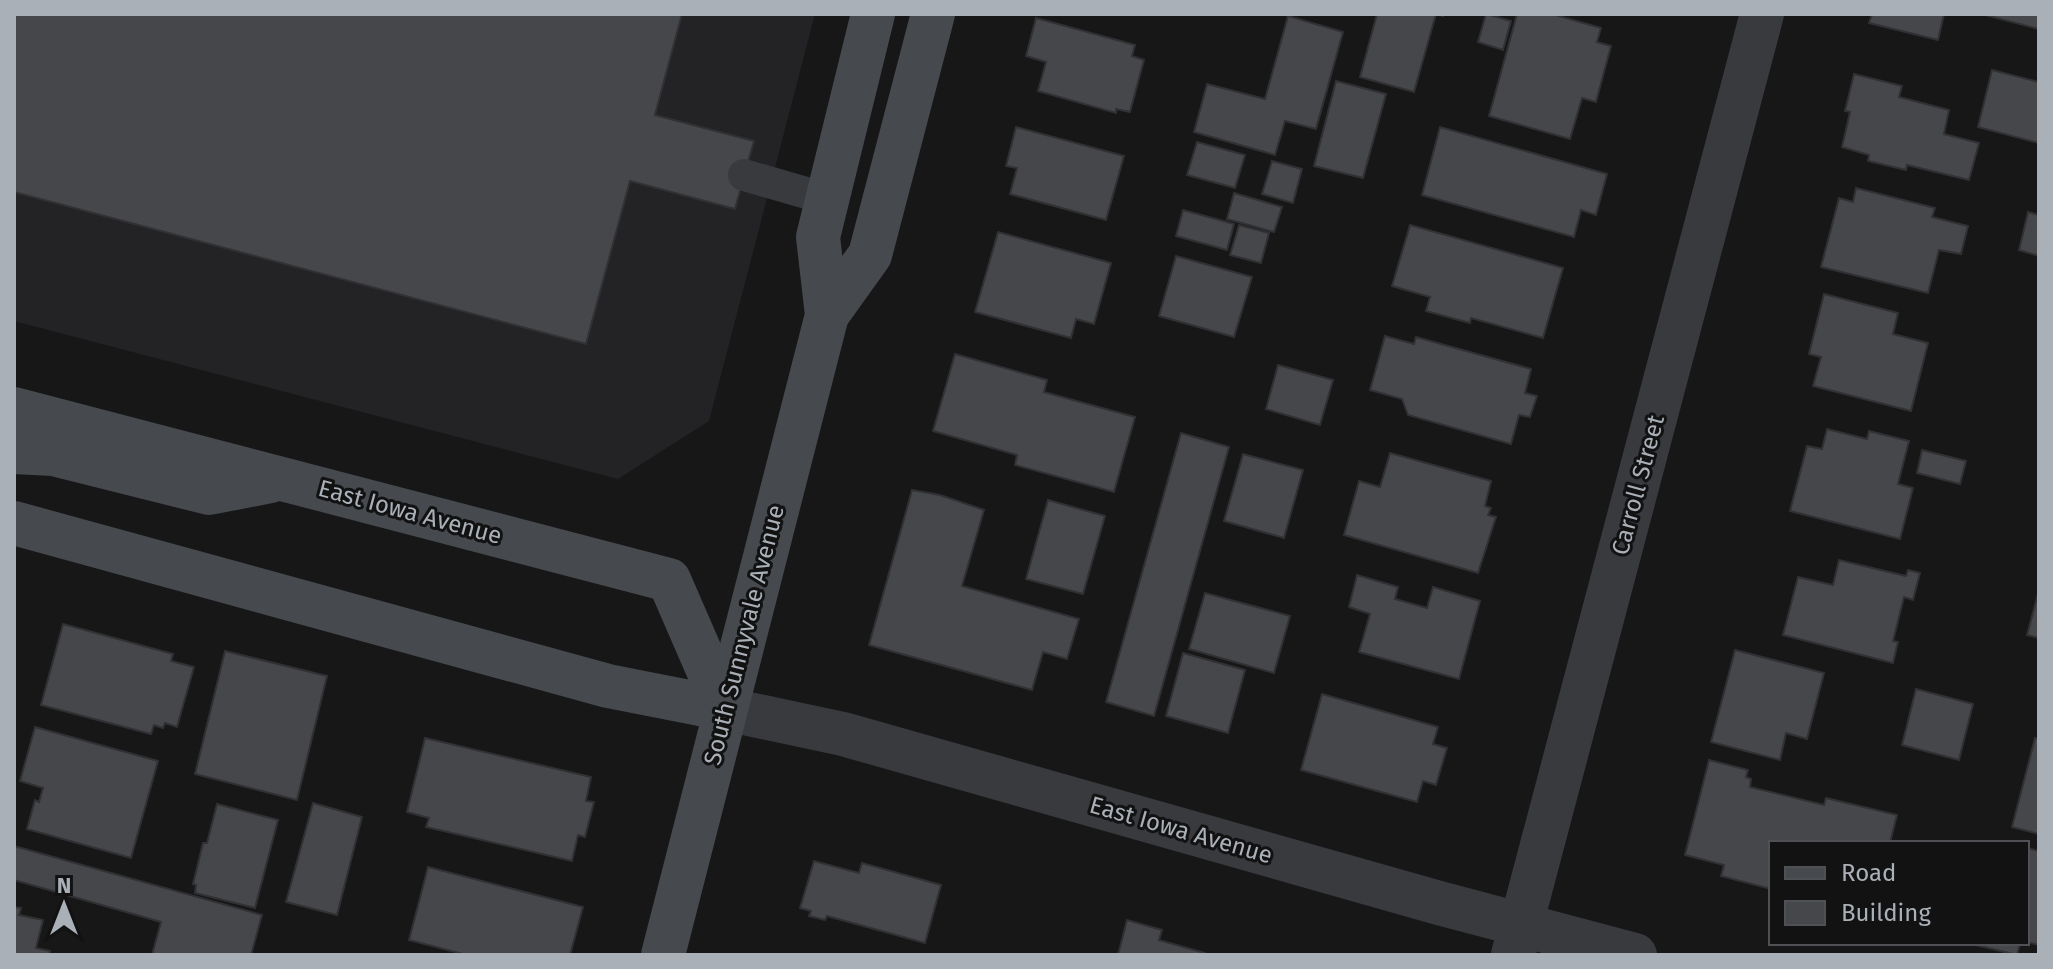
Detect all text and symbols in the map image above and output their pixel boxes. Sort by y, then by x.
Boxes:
street label: Carroll Street [1606,412,1670,558]
street label: East Iowa Avenue [315,474,505,550]
street label: South Sunnyvale Avenue [698,502,790,768]
street label: East Iowa Avenue [1086,791,1276,869]
legend [1769,841,2029,945]
text: Road [1841,859,1896,887]
north arrow [24,865,104,945]
text: N [57,872,71,899]
text: Building [1841,899,1931,927]

